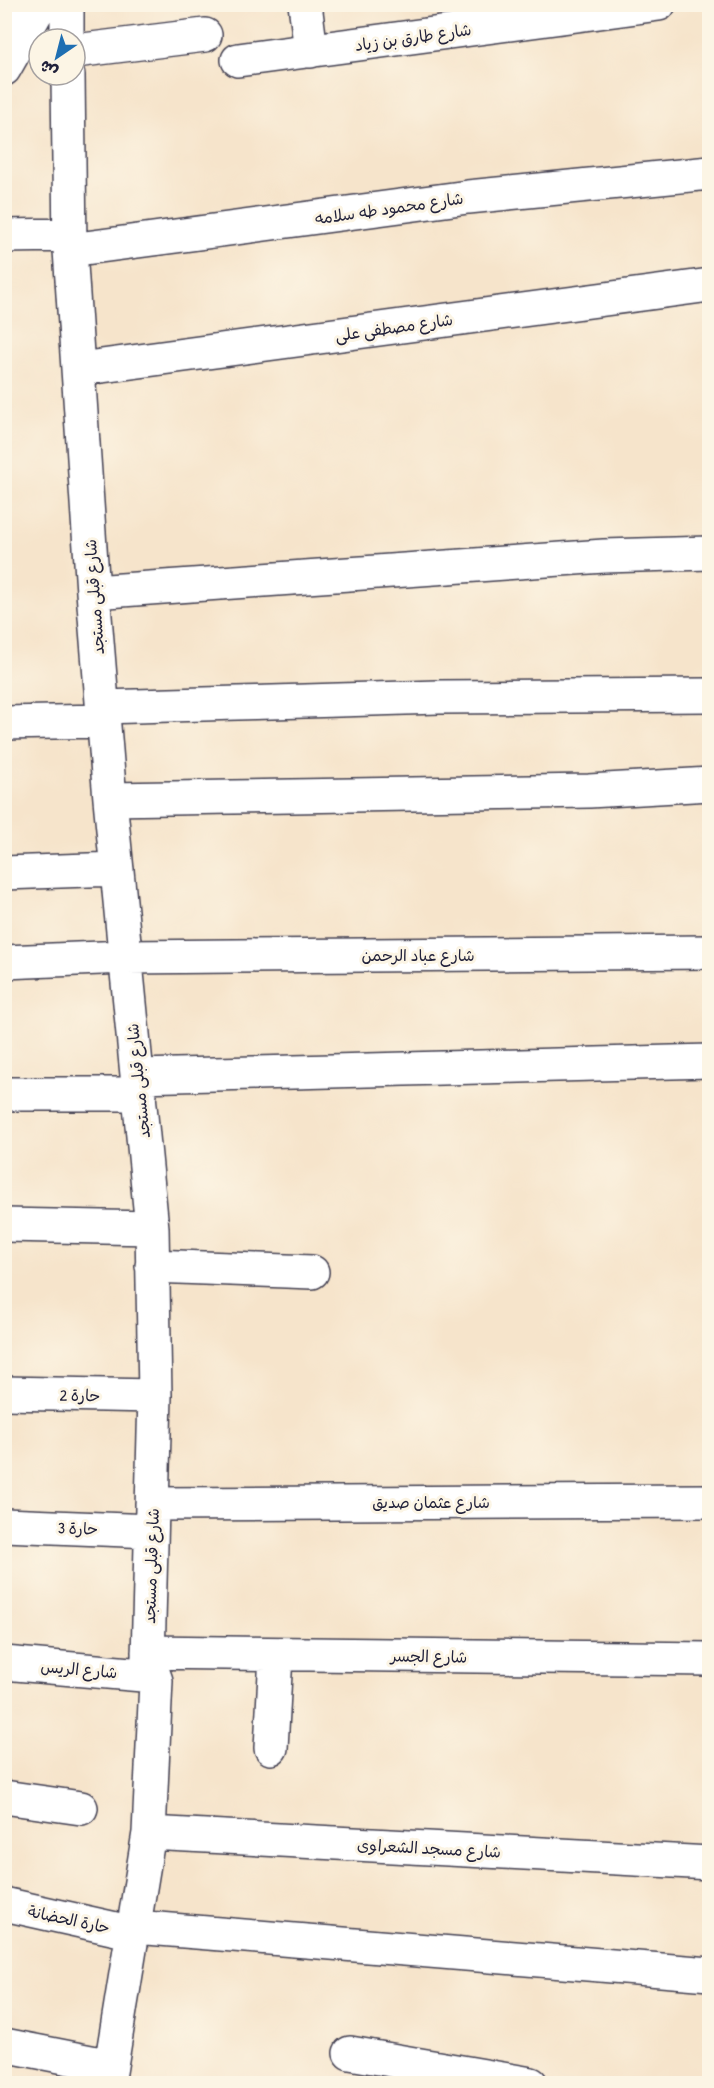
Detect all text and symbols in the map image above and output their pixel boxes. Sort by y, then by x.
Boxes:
street label: شارع طارق بن زياد [353,18,473,57]
north arrow [27,27,87,87]
text: ش [35,55,62,83]
street label: شارع محمود طه سلامه [313,187,465,230]
street label: شارع مصطفى على [334,308,454,347]
street label: شارع قبلى مستجد [79,539,110,655]
street label: شارع عباد الرحمن [361,944,475,967]
street label: شارع قبلى مستجد [121,1022,156,1140]
street label: حارة 2 [59,1384,101,1406]
street label: شارع عثمان صديق [372,1491,490,1514]
street label: شارع قبلى مستجد [138,1508,165,1624]
street label: حارة 3 [57,1516,99,1540]
street label: شارع الجسر [388,1644,468,1669]
street label: شارع الريس [40,1655,118,1684]
street label: شارع مسجد الشعراوى [356,1833,502,1864]
street label: حارة الحضانة [26,1900,112,1938]

